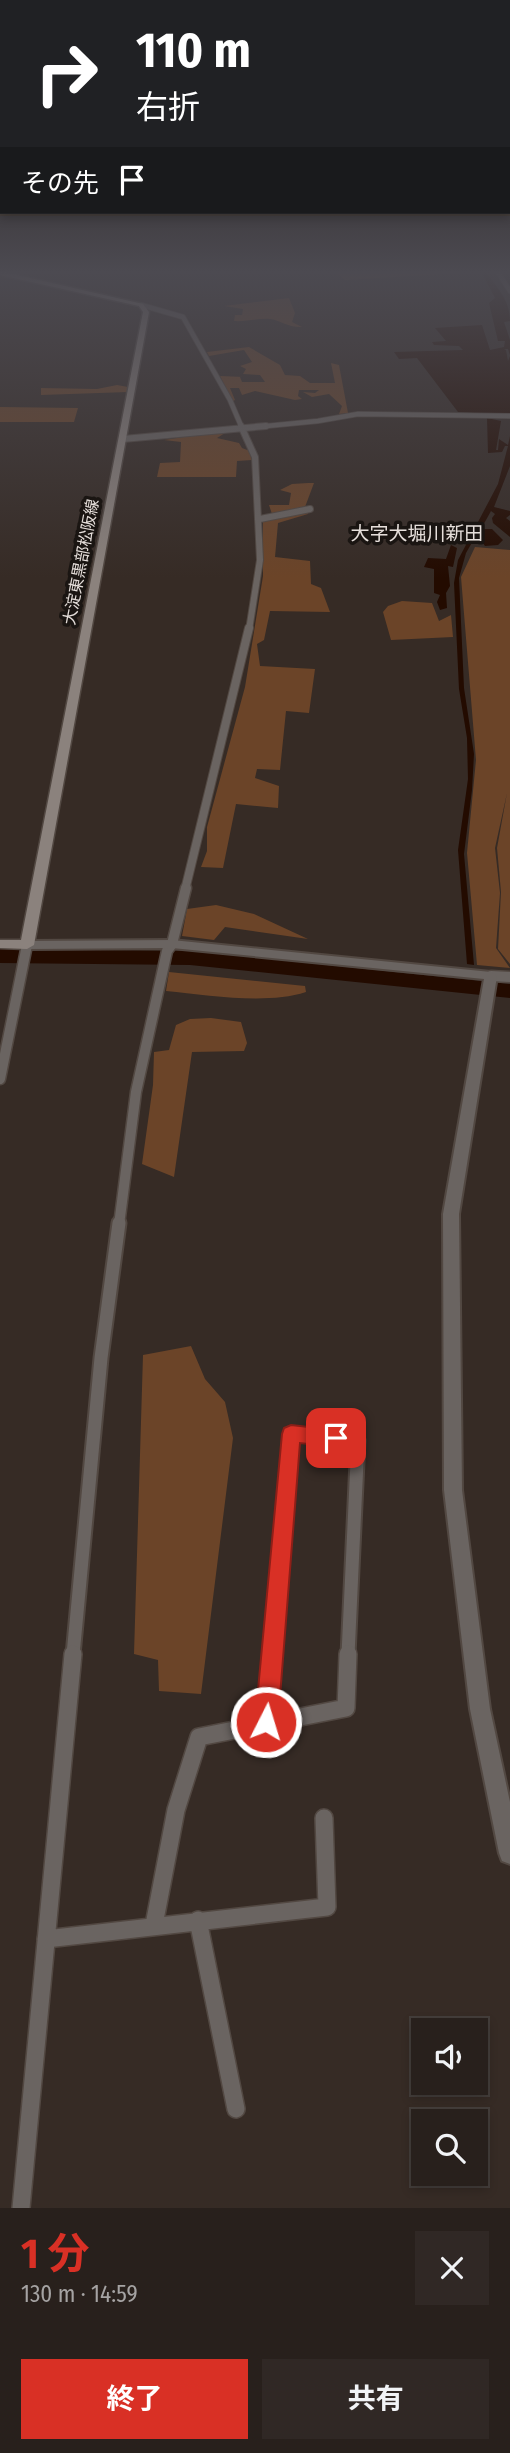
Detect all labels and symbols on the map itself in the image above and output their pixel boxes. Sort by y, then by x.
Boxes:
street label: 大淀東黒部松阪線 [59,497,103,627]
district label: 大字大堀川新田 [350,522,484,545]
pin [306,1408,366,1468]
position arrow [229,1685,303,1759]

